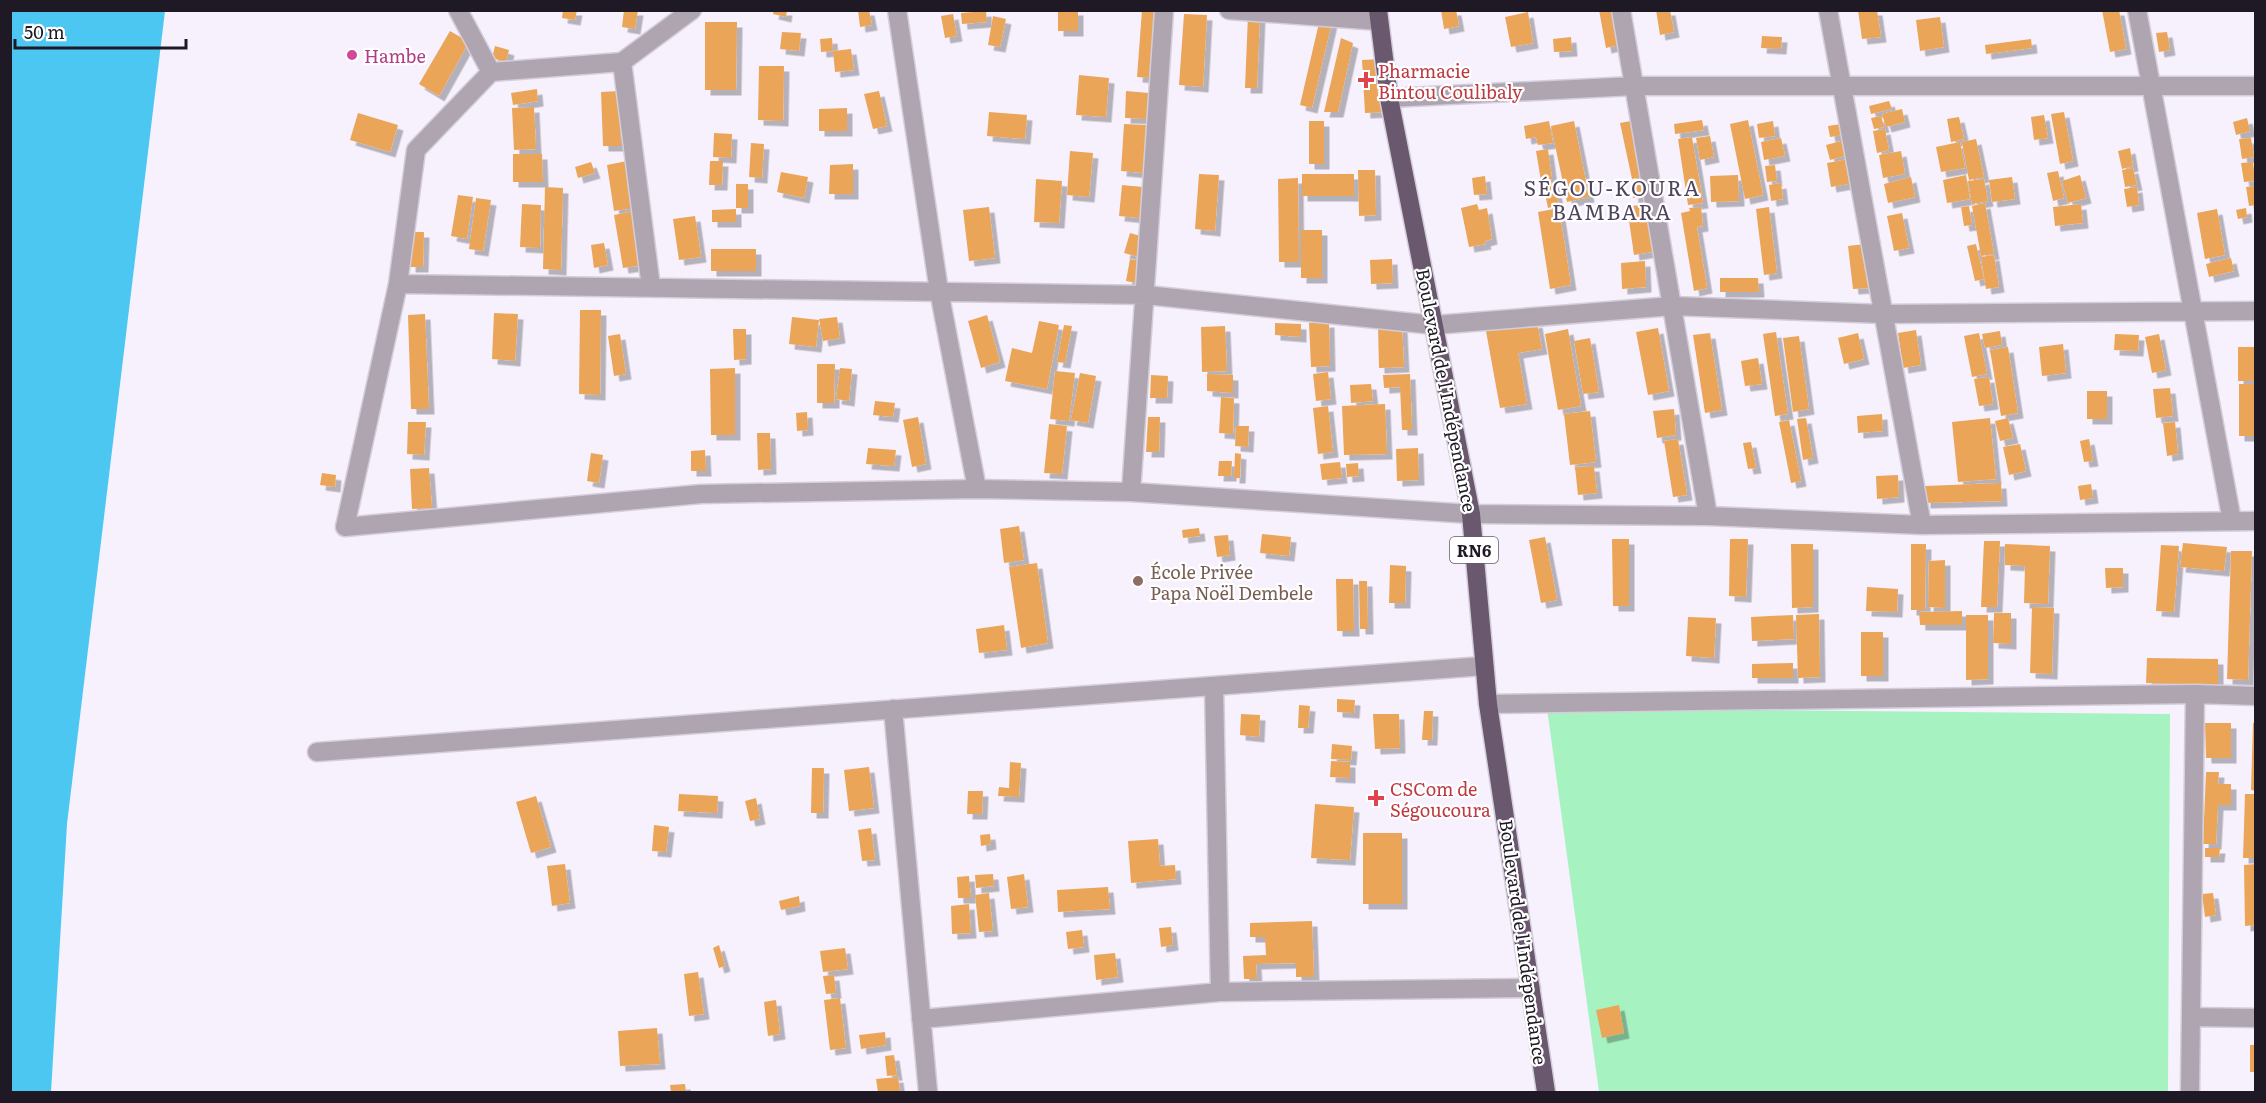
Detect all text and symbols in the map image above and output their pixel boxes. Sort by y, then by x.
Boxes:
scale bar [15,12,186,50]
text: 50 m [24,18,65,45]
place label: Hambe [364,42,426,69]
marker: Hambe [345,48,359,62]
place label: Pharmacie Bintou Coulibaly [1378,57,1523,105]
marker: Pharmacie Bintou Coulibaly [1359,73,1373,87]
district label: SÉGOU-KOURA BAMBARA [1523,171,1701,226]
street label: Boulevard de l'Indépendance [1410,266,1484,514]
road number: RN6 [1450,537,1498,563]
place label: École Privée Papa Noël Dembele [1150,558,1313,606]
marker: École Privée Papa Noël Dembele [1131,574,1145,588]
place label: CSCom de Ségoucoura [1390,775,1491,823]
marker: CSCom de Ségoucoura [1367,789,1385,807]
street label: Boulevard de l'Indépendance [1493,818,1555,1066]

